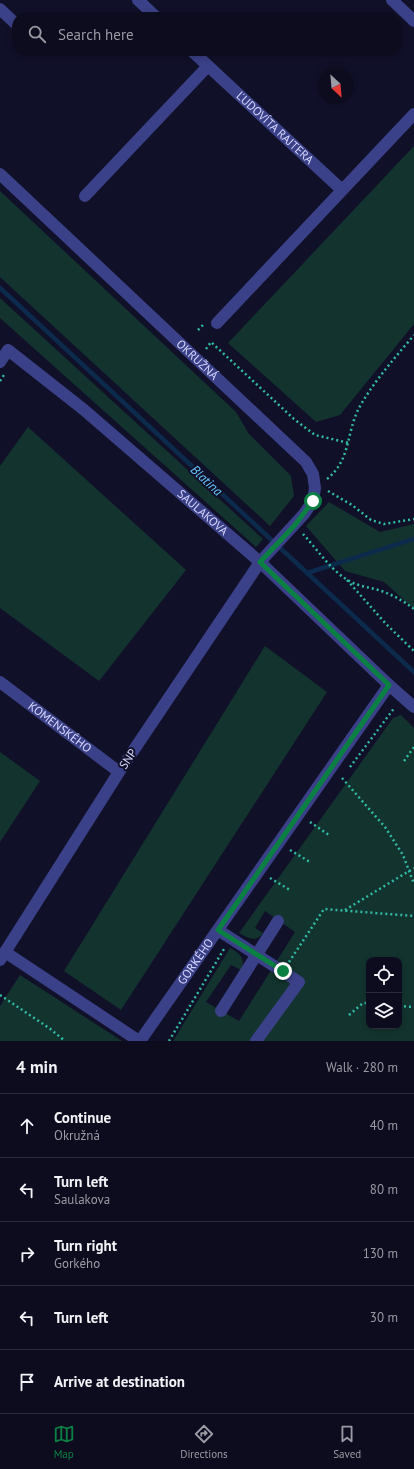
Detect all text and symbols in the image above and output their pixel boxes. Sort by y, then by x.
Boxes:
search box [12,12,402,56]
icon: search [26,23,48,45]
text: Search here [58,25,134,44]
north arrow [318,68,354,104]
street label: ĽUDOVÍTA RAJTERA [233,88,317,167]
street label: OKRUŽNÁ [174,336,222,383]
water label: Blatina [187,461,227,500]
street label: SAULAKOVA [174,486,232,538]
route start [304,492,322,510]
street label: KOMENSKÉHO [26,698,95,756]
street label: SNP [115,746,140,772]
street label: GORKÉHO [174,935,216,987]
map controls [366,957,402,1029]
button: locate [366,957,402,993]
route end [274,962,292,980]
button: layers [366,993,402,1029]
text: 4 min [16,1056,57,1078]
text: Walk · 280 m [326,1059,398,1076]
text: Continue [54,1108,111,1127]
icon: ahead [16,1115,38,1137]
text: 40 m [370,1117,398,1134]
text: Okružná [54,1127,100,1144]
text: Turn left [54,1172,108,1191]
icon: left [16,1179,38,1201]
text: 80 m [370,1181,398,1198]
text: Saulakova [54,1191,110,1208]
text: Turn right [54,1236,117,1255]
icon: right [16,1243,38,1265]
text: 130 m [363,1245,398,1262]
text: Gorkého [54,1255,100,1272]
icon: left [16,1307,38,1329]
text: Turn left [54,1308,108,1327]
text: 30 m [370,1309,398,1326]
icon: arrive [16,1371,38,1393]
text: Arrive at destination [54,1372,185,1391]
tab: Map [53,1423,75,1461]
tab: Directions [180,1423,228,1461]
tab: Saved [333,1423,361,1461]

